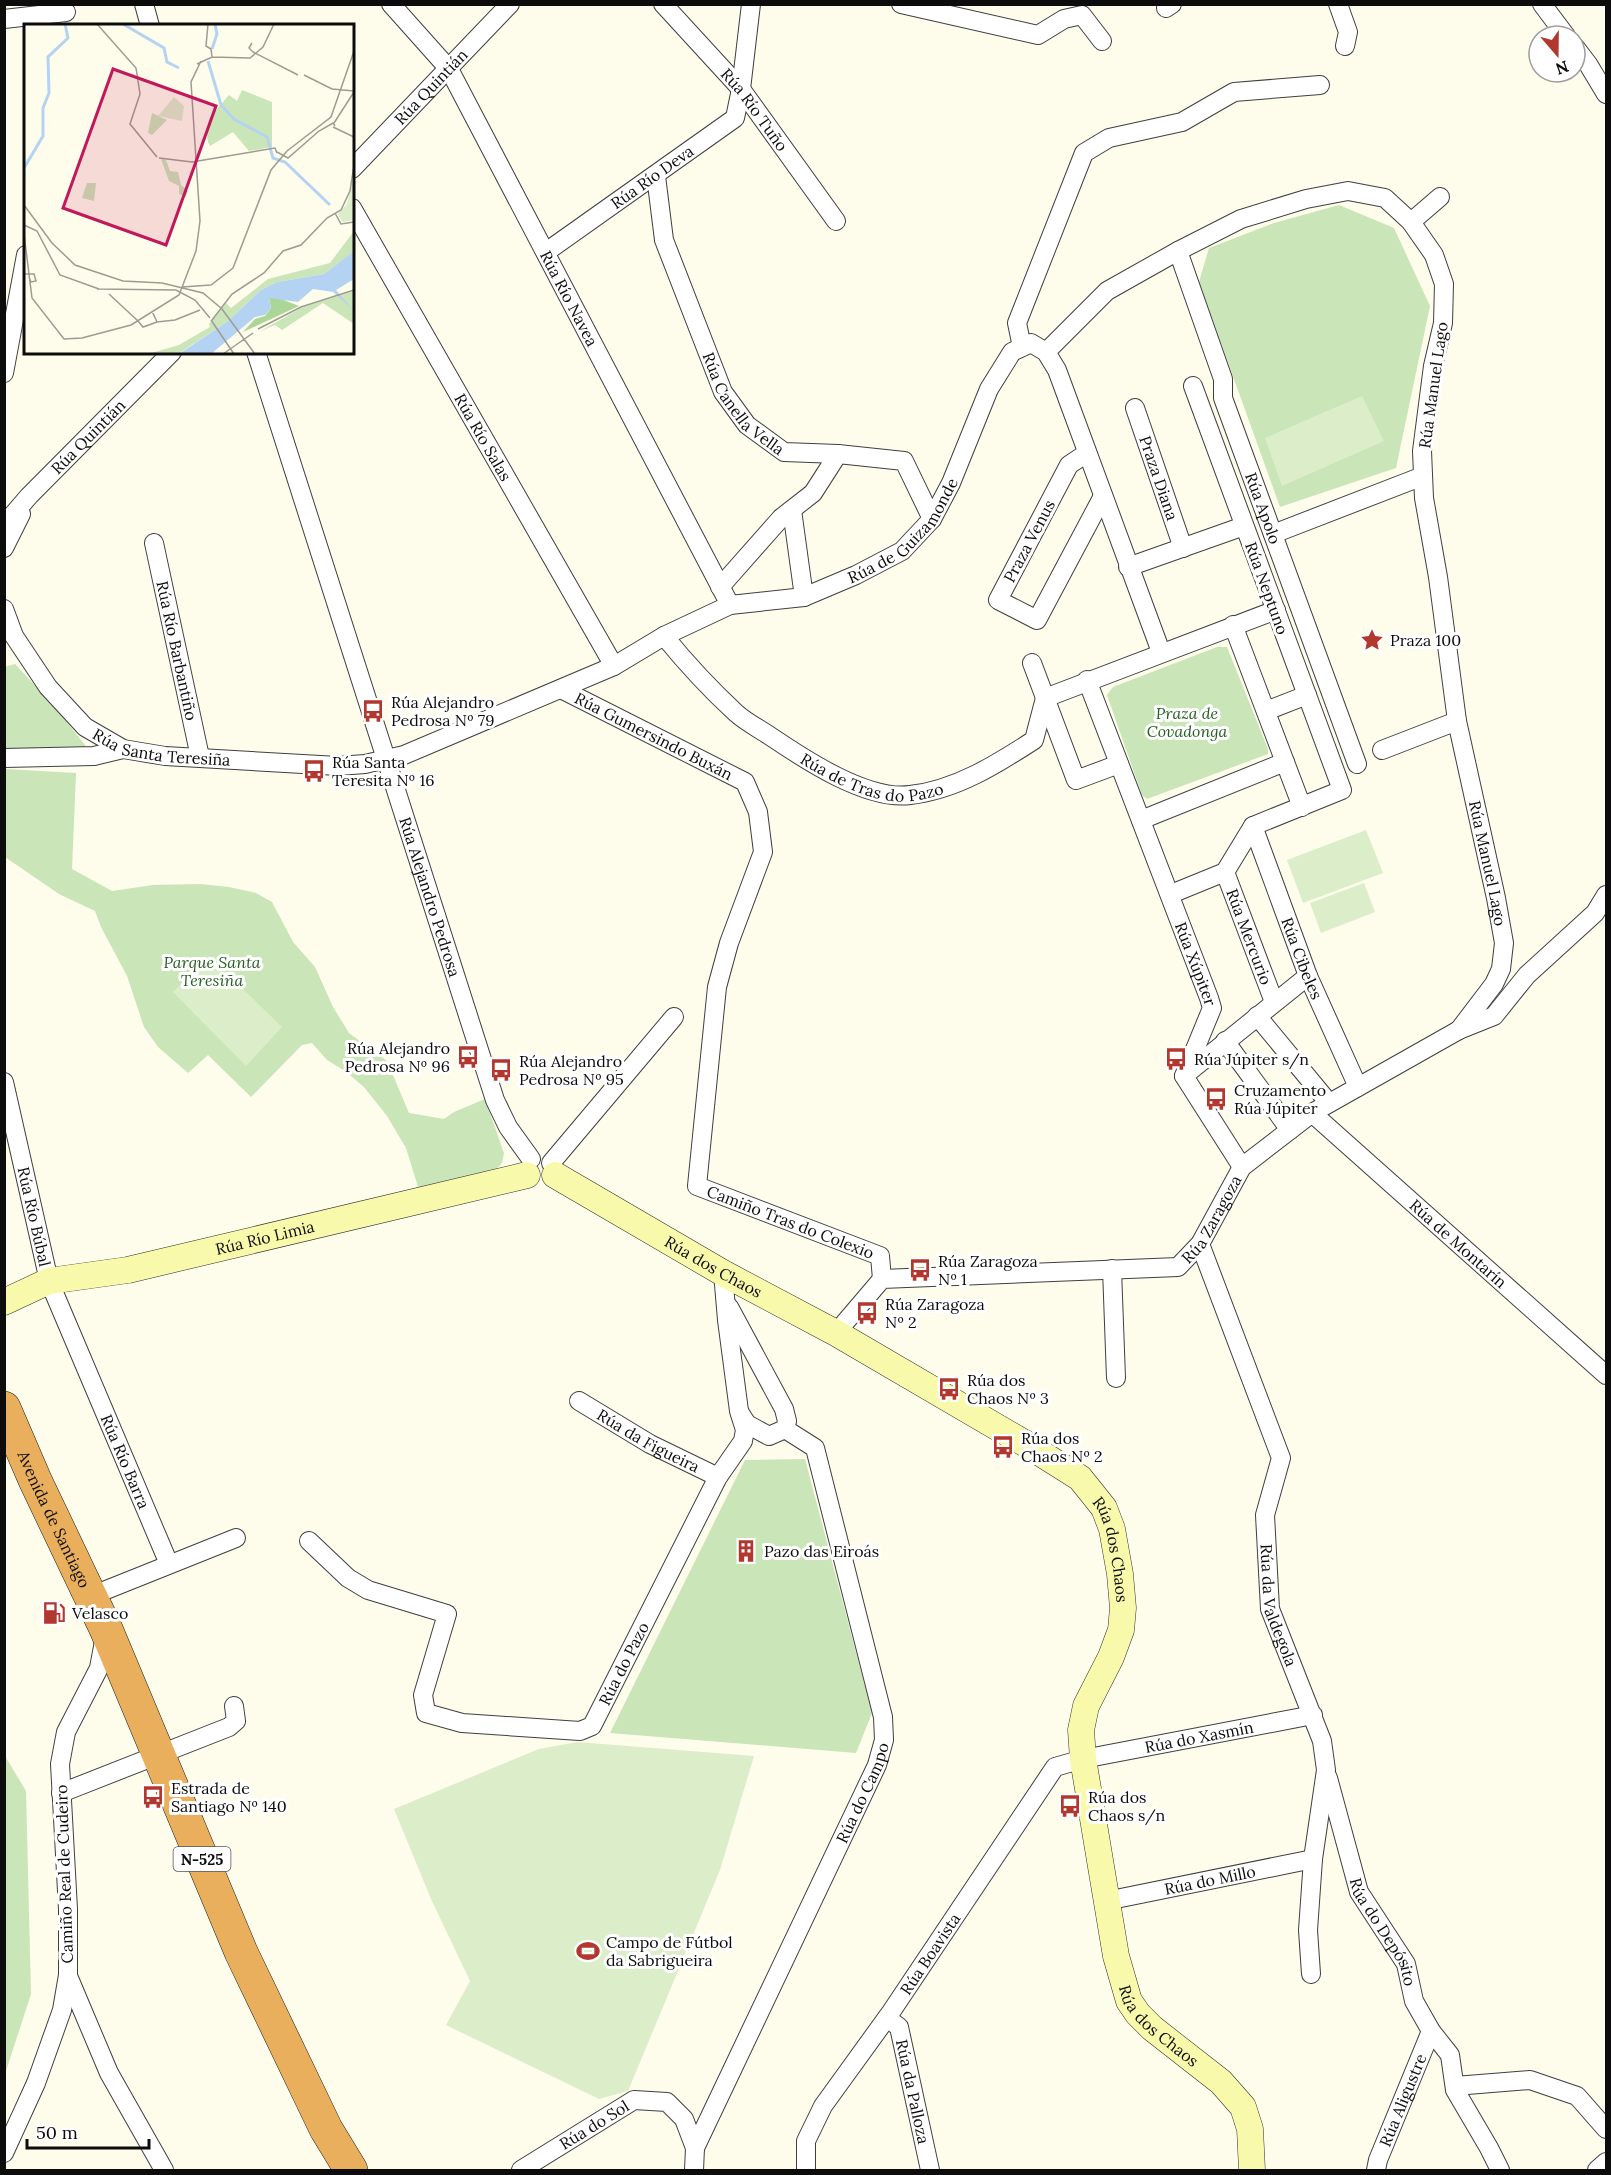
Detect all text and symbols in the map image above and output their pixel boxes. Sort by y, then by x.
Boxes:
inset map [24,24,354,354]
north arrow [1527,24,1587,84]
street label: Rúa Quintián [390,44,472,129]
text: N [1553,57,1571,80]
street label: Rúa Río Tuño [717,64,792,155]
street label: Rúa Río Deva [607,141,697,213]
street label: Rúa Río Navea [536,247,603,350]
street label: Rúa Manuel Lago [1414,320,1452,450]
street label: Rúa Canella Vella [699,349,788,459]
street label: Rúa Río Salas [450,390,516,485]
street label: Rúa Quintián [47,395,130,478]
street label: Praza Diana [1135,433,1183,523]
street label: Rúa Apolo [1241,470,1286,547]
street label: Rúa de Guizamonde [845,475,962,587]
street label: Praza Venus [999,496,1059,586]
street label: Rúa Neptuno [1241,539,1293,637]
street label: Rúa Río Barbantiño [152,579,202,722]
place icon: Praza 100 [1359,627,1385,653]
place label: Praza 100 [1390,630,1461,650]
street label: Rúa Gumersindo Buxán [571,688,736,784]
place label: Rúa Alejandro Pedrosa Nº 79 [391,692,494,730]
bus stop icon: Rúa Alejandro Pedrosa Nº 79 [360,698,386,724]
park label: Praza de Covadonga [1147,703,1228,741]
street label: Rúa Santa Teresiña [89,724,231,770]
street label: Rúa de Tras do Pazo [797,748,946,806]
place label: Rúa Santa Teresita Nº 16 [332,752,435,790]
bus stop icon: Rúa Santa Teresita Nº 16 [301,758,327,784]
street label: Rúa Manuel Lago [1465,799,1511,927]
street label: Rúa Alejandro Pedrosa [395,814,465,979]
street label: Rúa Mercurio [1222,886,1277,987]
street label: Rúa Cibeles [1277,914,1327,1002]
street label: Rúa Xúpiter [1171,919,1221,1008]
park label: Parque Santa Teresiña [163,952,261,990]
place label: Rúa Alejandro Pedrosa Nº 96 [345,1038,450,1076]
bus stop icon: Rúa Alejandro Pedrosa Nº 96 [455,1044,481,1070]
bus stop icon: Rúa Júpiter s/n [1163,1046,1189,1072]
place label: Rúa Júpiter s/n [1194,1049,1309,1070]
place label: Rúa Alejandro Pedrosa Nº 95 [519,1051,624,1089]
bus stop icon: Rúa Alejandro Pedrosa Nº 95 [488,1057,514,1083]
place label: Cruzamento Rúa Júpiter [1234,1080,1326,1118]
bus stop icon: Cruzamento Rúa Júpiter [1203,1086,1229,1112]
street label: Rúa Río Búbal [13,1165,55,1268]
street label: Rúa Zaragoza [1177,1172,1246,1267]
street label: Camiño Tras do Colexio [704,1181,877,1263]
street label: Rúa de Montarín [1405,1195,1511,1292]
street label: Rúa Río Limia [213,1216,316,1259]
street label: Rúa dos Chaos [661,1231,765,1302]
place label: Rúa Zaragoza Nº 1 [938,1251,1038,1289]
bus stop icon: Rúa Zaragoza Nº 1 [907,1257,933,1283]
place label: Rúa Zaragoza Nº 2 [885,1294,985,1332]
bus stop icon: Rúa Zaragoza Nº 2 [854,1300,880,1326]
place label: Rúa dos Chaos Nº 3 [967,1370,1049,1408]
bus stop icon: Rúa dos Chaos Nº 3 [936,1376,962,1402]
street label: Rúa da Figueira [593,1404,703,1477]
street label: Rúa Río Barra [97,1411,154,1512]
place label: Rúa dos Chaos Nº 2 [1021,1428,1103,1466]
bus stop icon: Rúa dos Chaos Nº 2 [990,1434,1016,1460]
street label: Avenida de Santiago [13,1447,95,1591]
street label: Rúa dos Chaos [1089,1492,1132,1603]
building icon: Pazo das Eiroás [733,1538,759,1564]
place label: Pazo das Eiroás [764,1541,879,1561]
street label: Rúa da Valdegola [1257,1543,1302,1669]
fuel station icon: Velasco [41,1600,67,1626]
place label: Velasco [71,1603,128,1623]
street label: Rúa do Pazo [594,1619,653,1708]
street label: Rúa do Xasmín [1143,1717,1255,1757]
street label: Rúa do Campo [831,1740,893,1846]
place label: Estrada de Santiago Nº 140 [171,1778,287,1816]
street label: Camiño Real de Cudeiro [51,1784,77,1964]
bus stop icon: Estrada de Santiago Nº 140 [140,1784,166,1810]
place label: Rúa dos Chaos s/n [1088,1787,1165,1826]
bus stop icon: Rúa dos Chaos s/n [1057,1793,1083,1819]
road number: N-525 [174,1847,230,1871]
street label: Rúa do Millo [1163,1861,1257,1899]
street label: Rúa do Depósito [1346,1875,1420,1988]
street label: Rúa Boavista [896,1909,964,1998]
place label: Campo de Fútbol da Sabrigueira [606,1932,733,1970]
sports icon: Campo de Fútbol da Sabrigueira [575,1938,601,1964]
street label: Rúa dos Chaos [1115,1983,1203,2071]
street label: Rúa da Palloza [892,2037,934,2146]
street label: Rúa Aligustre [1375,2050,1431,2149]
street label: Rúa do Sol [556,2096,633,2154]
scale bar [27,2112,148,2150]
text: 50 m [36,2121,78,2144]

